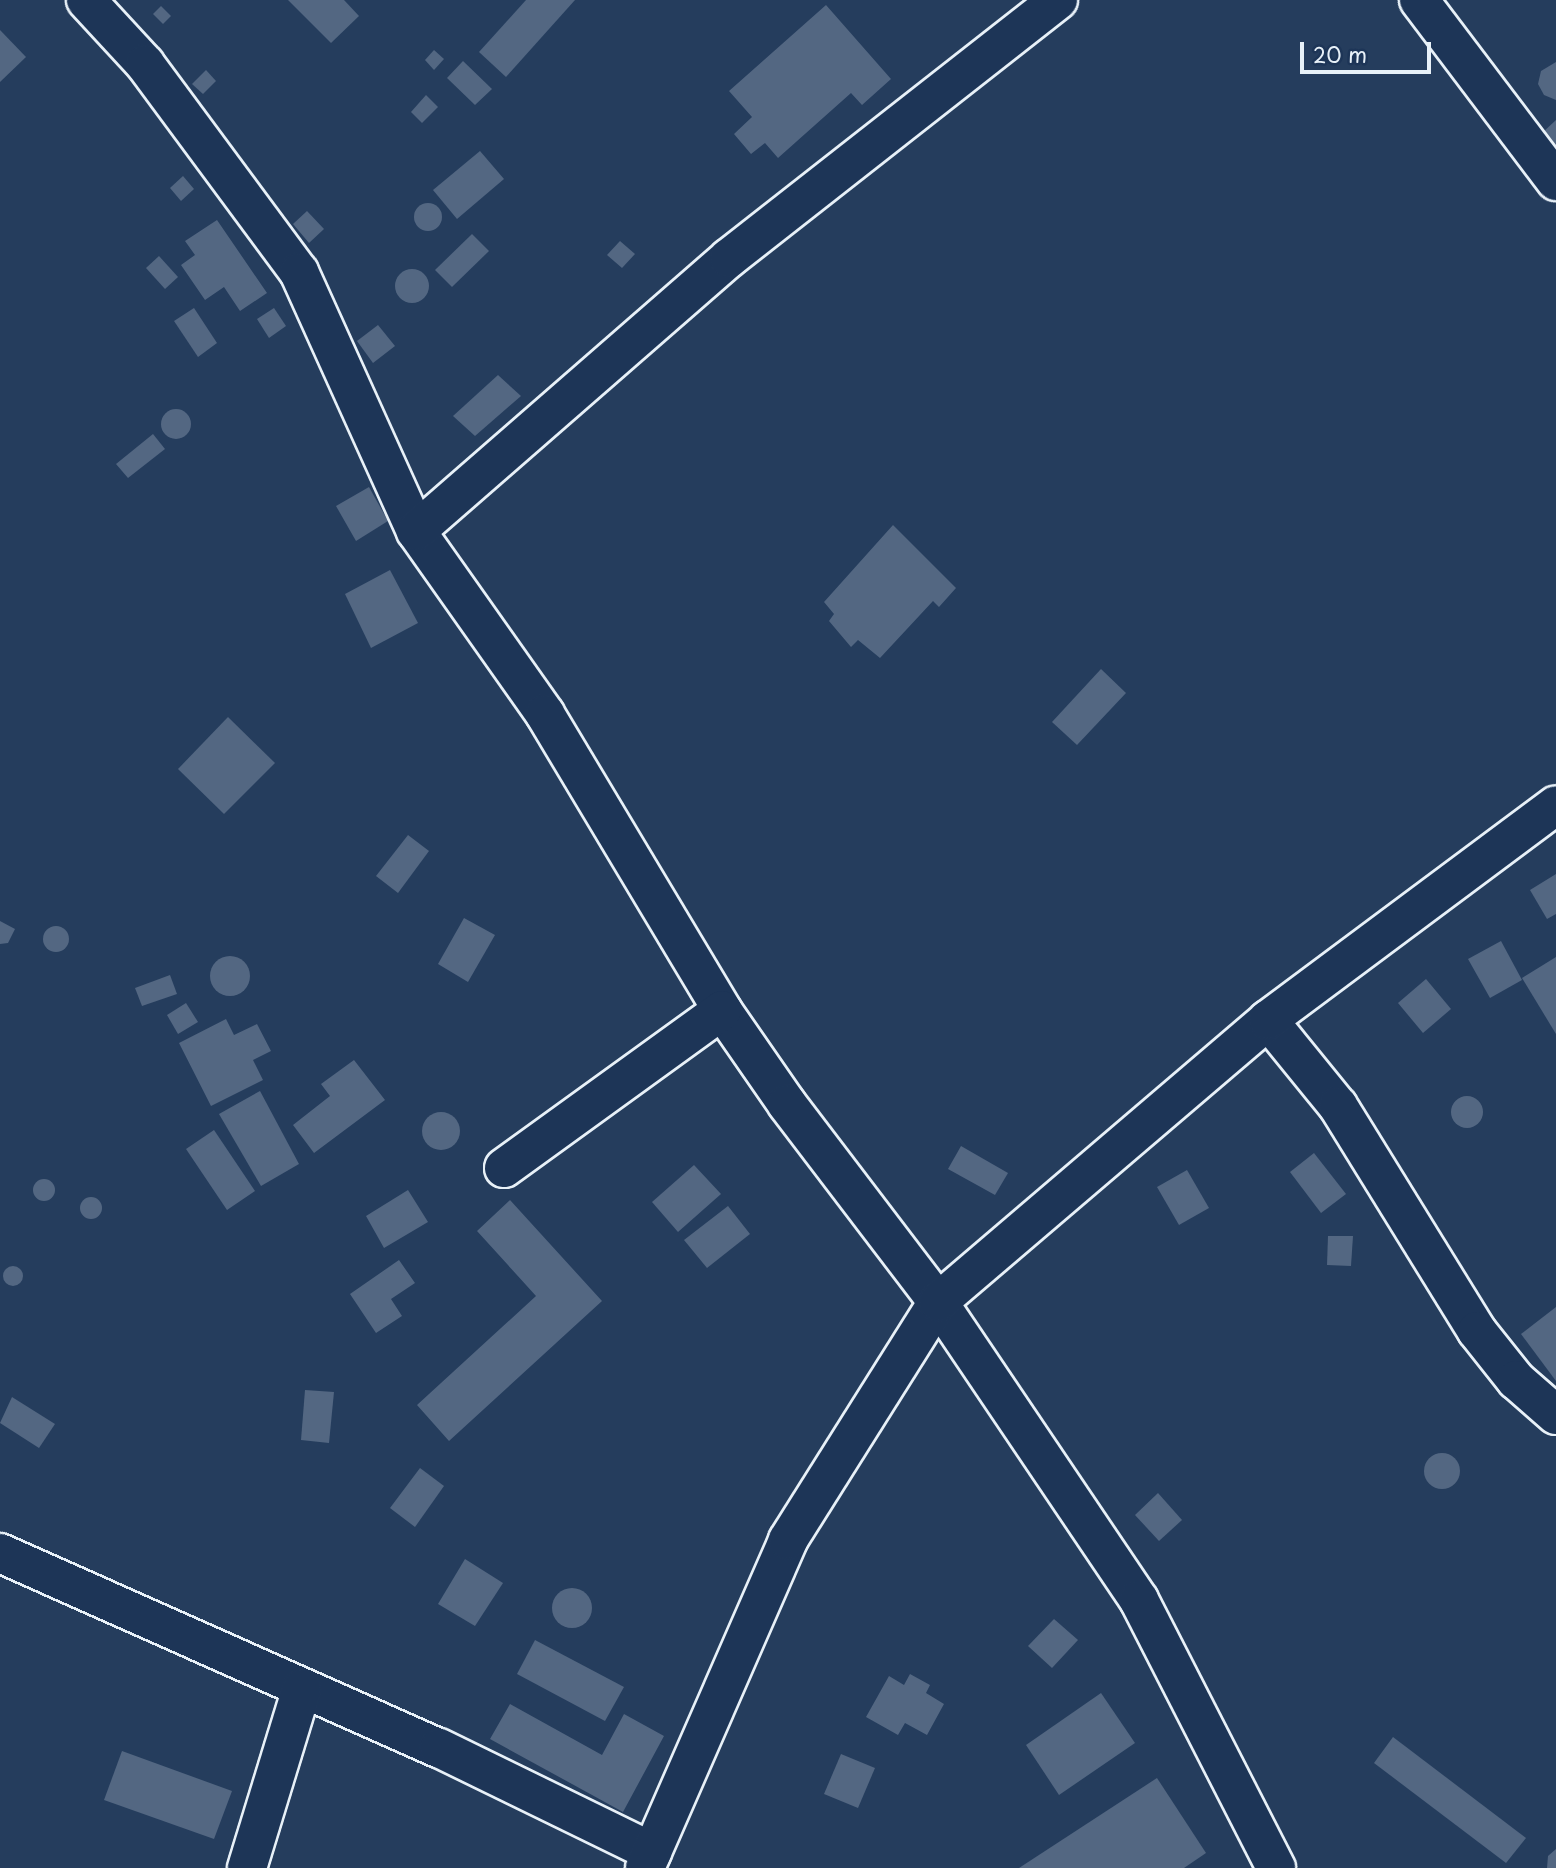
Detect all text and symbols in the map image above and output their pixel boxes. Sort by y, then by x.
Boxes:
scale bar [1304,28,1435,72]
text: 20 m [1313,38,1367,70]

